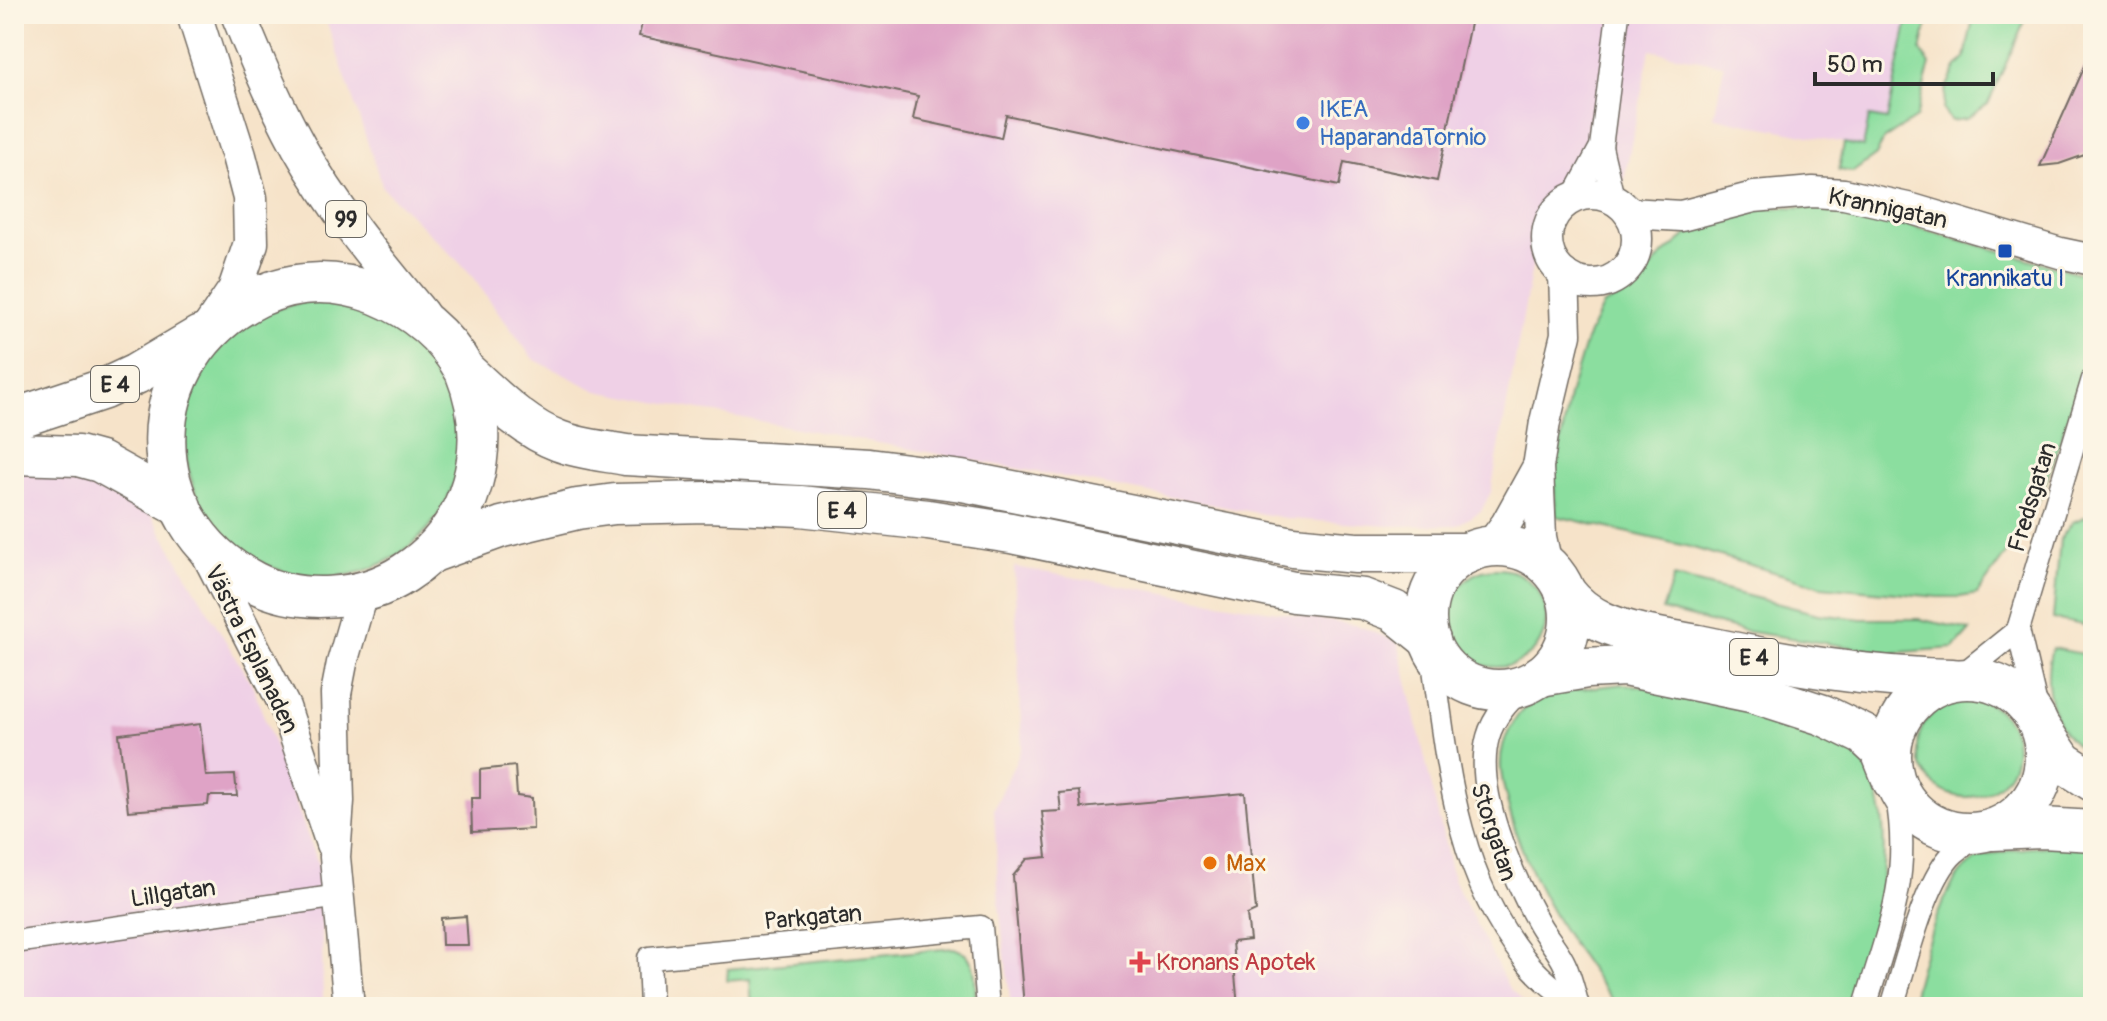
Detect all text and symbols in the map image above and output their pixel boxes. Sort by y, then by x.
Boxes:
scale bar [1815,36,1993,86]
text: 50 m [1827,50,1883,79]
place label: IKEA HaparandaTornio [1319,95,1486,152]
marker: IKEA HaparandaTornio [1294,114,1312,132]
street label: Krannigatan [1826,182,1950,235]
road number: 99 [326,201,366,237]
marker: Krannikatu I [1996,242,2014,260]
place label: Krannikatu I [1945,264,2065,293]
road number: E 4 [91,366,139,402]
street label: Fredsgatan [2002,439,2063,555]
road number: E 4 [818,492,866,528]
street label: Västra Esplanaden [198,560,305,738]
road number: E 4 [1730,639,1778,675]
street label: Storgatan [1464,779,1523,885]
place label: Max [1226,849,1266,878]
marker: Max [1201,854,1219,872]
street label: Lillgatan [129,873,217,914]
street label: Parkgatan [763,899,863,936]
place label: Kronans Apotek [1156,948,1316,977]
marker: Kronans Apotek [1131,953,1149,971]

